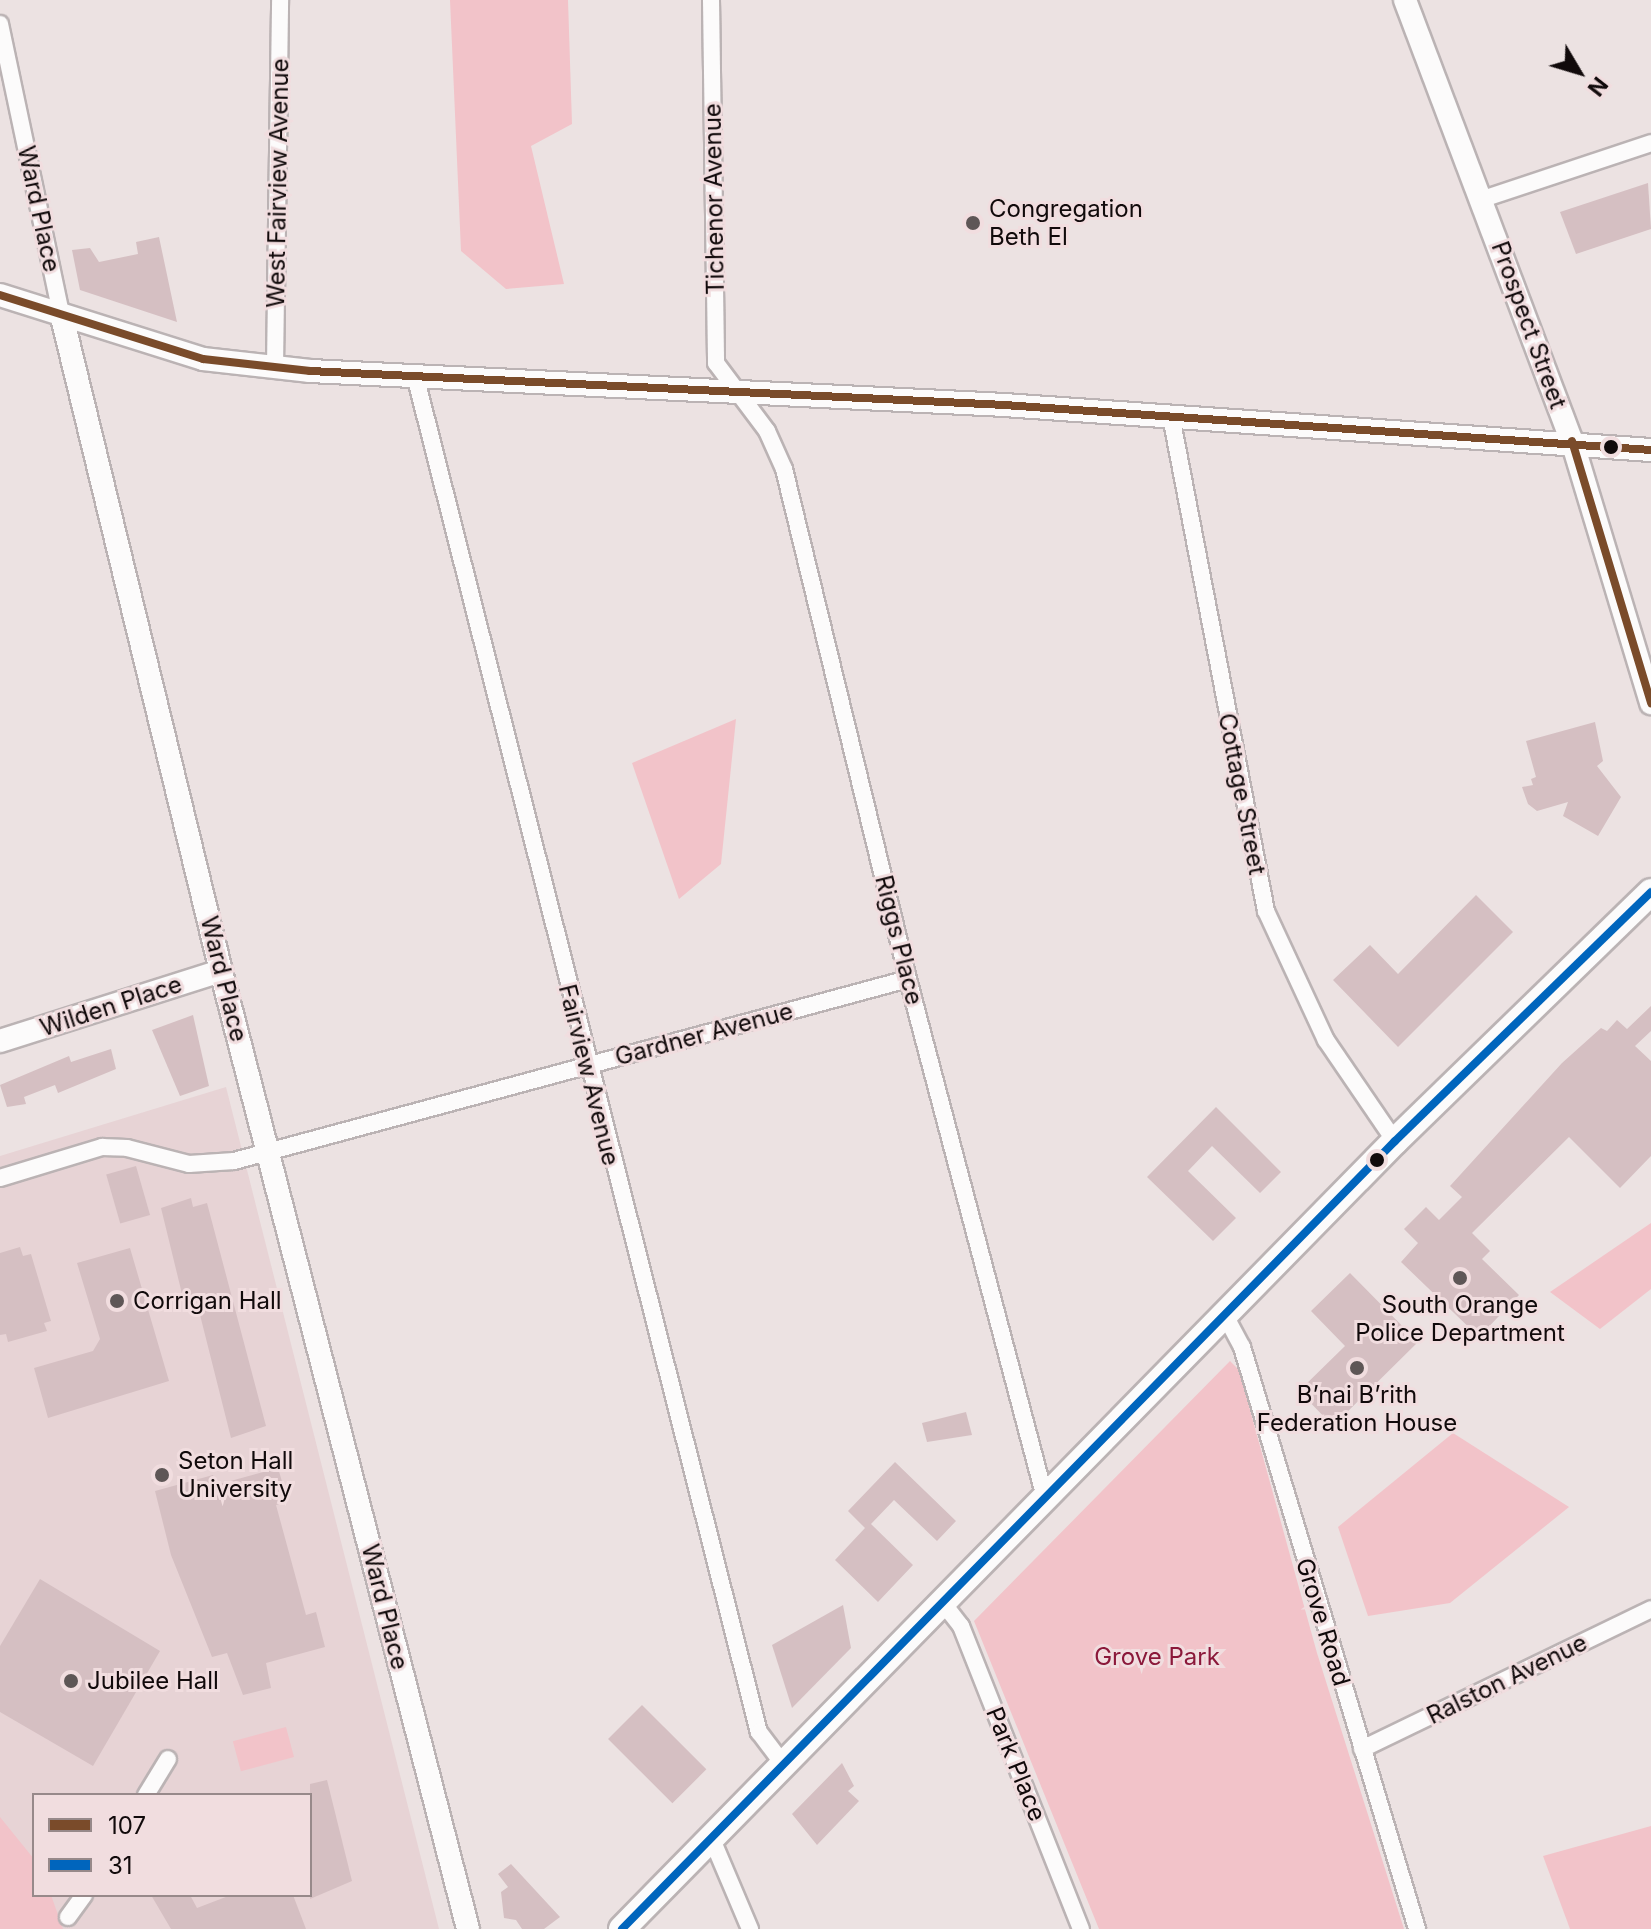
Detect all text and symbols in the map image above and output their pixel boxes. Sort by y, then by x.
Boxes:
north arrow [1539,32,1619,112]
street label: West Fairview Avenue [261,58,295,308]
text: N [1583,72,1613,101]
street label: Tichenor Avenue [698,103,730,295]
street label: Ward Place [12,143,66,275]
place label: Congregation Beth El [989,195,1143,251]
marker: Congregation Beth El [964,214,982,232]
street label: Prospect Street [1485,238,1573,412]
unlabelled marker [1603,439,1619,455]
street label: Cottage Street [1212,711,1272,877]
street label: Riggs Place [869,872,929,1008]
street label: Ward Place [195,913,253,1045]
street label: Wilden Place [37,970,185,1042]
street label: Fairview Avenue [553,981,625,1169]
street label: Gardner Avenue [612,996,796,1072]
unlabelled marker [1369,1152,1385,1168]
marker: South Orange Police Department [1451,1269,1469,1287]
place label: Corrigan Hall [133,1287,282,1315]
place label: South Orange Police Department [1355,1291,1565,1347]
marker: Corrigan Hall [108,1292,126,1310]
marker: B’nai B’rith Federation House [1348,1359,1366,1377]
place label: B’nai B’rith Federation House [1257,1381,1457,1437]
place label: Seton Hall University [178,1447,293,1503]
marker: Seton Hall University [153,1466,171,1484]
street label: Ward Place [356,1541,414,1673]
street label: Grove Road [1290,1555,1356,1689]
street label: Ralston Avenue [1422,1628,1592,1730]
park label: Grove Park [1094,1643,1220,1671]
place label: Jubilee Hall [87,1667,219,1695]
marker: Jubilee Hall [62,1672,80,1690]
street label: Park Place [980,1703,1052,1825]
legend [32,1793,312,1897]
text: 107 [108,1811,146,1840]
text: 31 [108,1851,133,1880]

